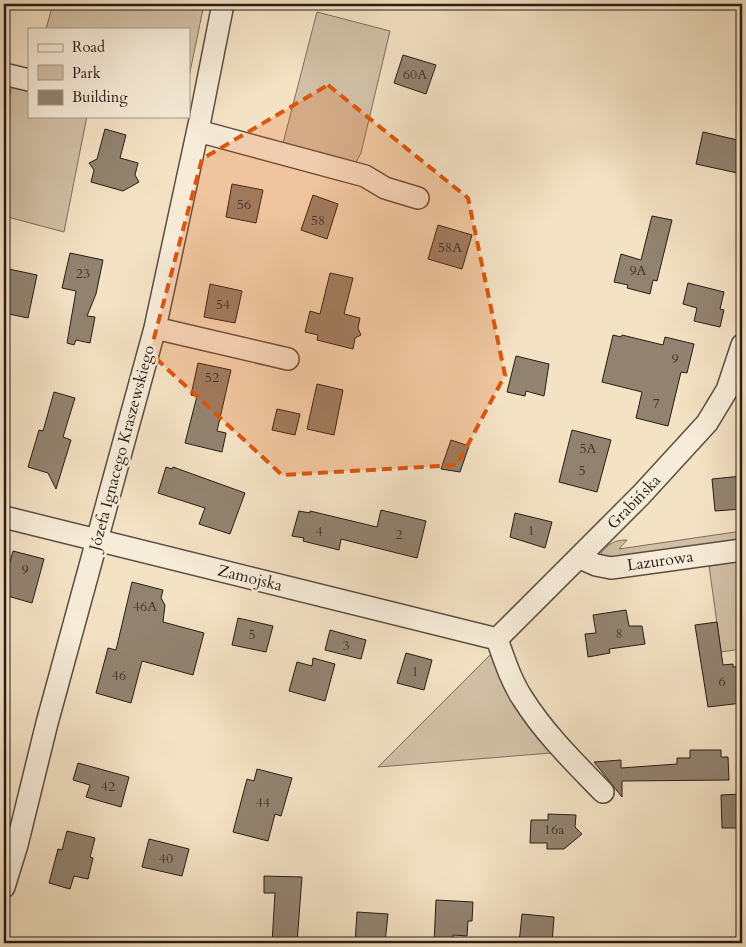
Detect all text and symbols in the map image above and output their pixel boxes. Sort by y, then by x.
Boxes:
legend [28,28,190,118]
text: Road [72,37,105,57]
text: Park [72,63,101,83]
house number: 60A [403,65,427,84]
text: Building [72,87,128,107]
house number: 56 [237,195,251,214]
house number: 58 [311,211,325,230]
house number: 58A [438,238,462,257]
house number: 9A [629,261,647,280]
house number: 23 [76,264,90,283]
house number: 54 [216,295,230,314]
street label: Józefa Ignacego Kraszewskiego [83,342,160,555]
house number: 9 [671,349,679,368]
house number: 52 [205,368,219,387]
house number: 7 [652,394,660,413]
house number: 5A [579,439,597,458]
house number: 5 [578,461,586,480]
street label: Grabińska [602,470,666,534]
house number: 1 [527,521,535,540]
house number: 4 [315,522,323,541]
house number: 2 [395,525,403,544]
street label: Lazurowa [625,545,695,577]
street label: Zamojska [215,559,285,597]
house number: 9 [21,560,29,579]
house number: 46A [133,597,157,616]
house number: 8 [615,624,623,643]
house number: 5 [248,625,256,644]
house number: 3 [342,636,350,655]
house number: 1 [411,662,419,681]
house number: 46 [112,666,126,685]
house number: 6 [718,672,726,691]
house number: 42 [101,777,115,796]
house number: 44 [256,793,270,812]
house number: 16a [544,820,564,839]
house number: 40 [159,849,173,868]

